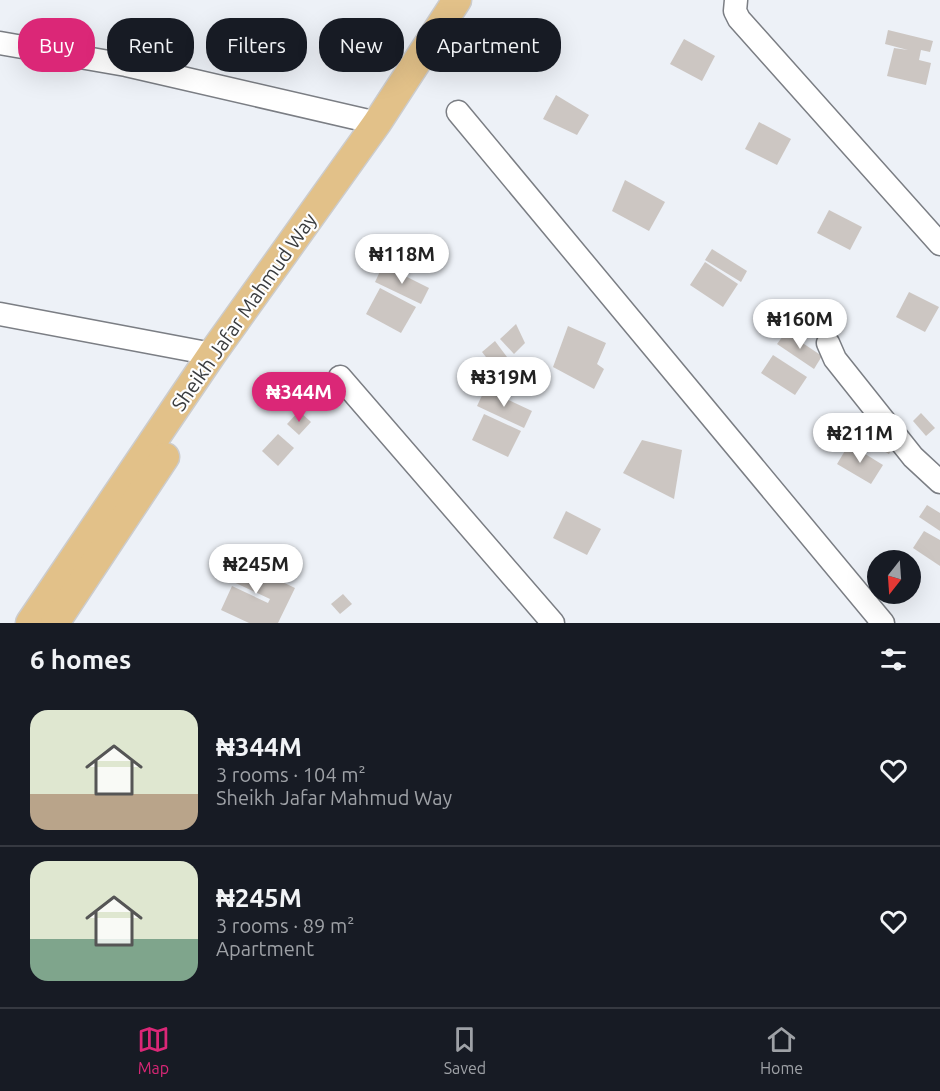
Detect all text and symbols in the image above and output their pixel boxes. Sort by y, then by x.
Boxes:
chip: Buy [18,18,95,72]
chip: Rent [107,18,194,72]
chip: Filters [206,18,307,72]
chip: New [319,18,404,72]
chip: Apartment [416,18,561,72]
street label: Sheikh Jafar Mahmud Way [166,208,321,415]
pin: ₦118M [360,234,444,285]
text: ₦118M [369,242,435,265]
pin: ₦160M [758,299,842,350]
text: ₦160M [767,307,833,330]
pin: ₦319M [462,357,546,408]
text: ₦319M [471,365,537,388]
pin: ₦344M [257,372,341,423]
text: ₦344M [266,380,332,403]
pin: ₦211M [818,413,902,464]
text: ₦211M [827,421,893,444]
pin: ₦245M [214,544,298,595]
north arrow [867,550,921,604]
map controls [867,550,921,604]
text: ₦245M [223,552,289,575]
icon: filters [877,643,910,676]
text: 6 homes [30,645,131,674]
text: ₦344M [216,732,302,761]
icon: home [78,734,150,806]
icon: heart [877,754,910,787]
text: 3 rooms · 104 m² [216,763,366,786]
text: Sheikh Jafar Mahmud Way [216,786,452,809]
text: ₦245M [216,883,302,912]
icon: home [78,885,150,957]
icon: heart [877,905,910,938]
text: 3 rooms · 89 m² [216,914,354,937]
text: Apartment [216,937,314,960]
tab: Map [137,1023,170,1077]
tab: Saved [444,1023,486,1077]
tab: Home [760,1023,803,1077]

